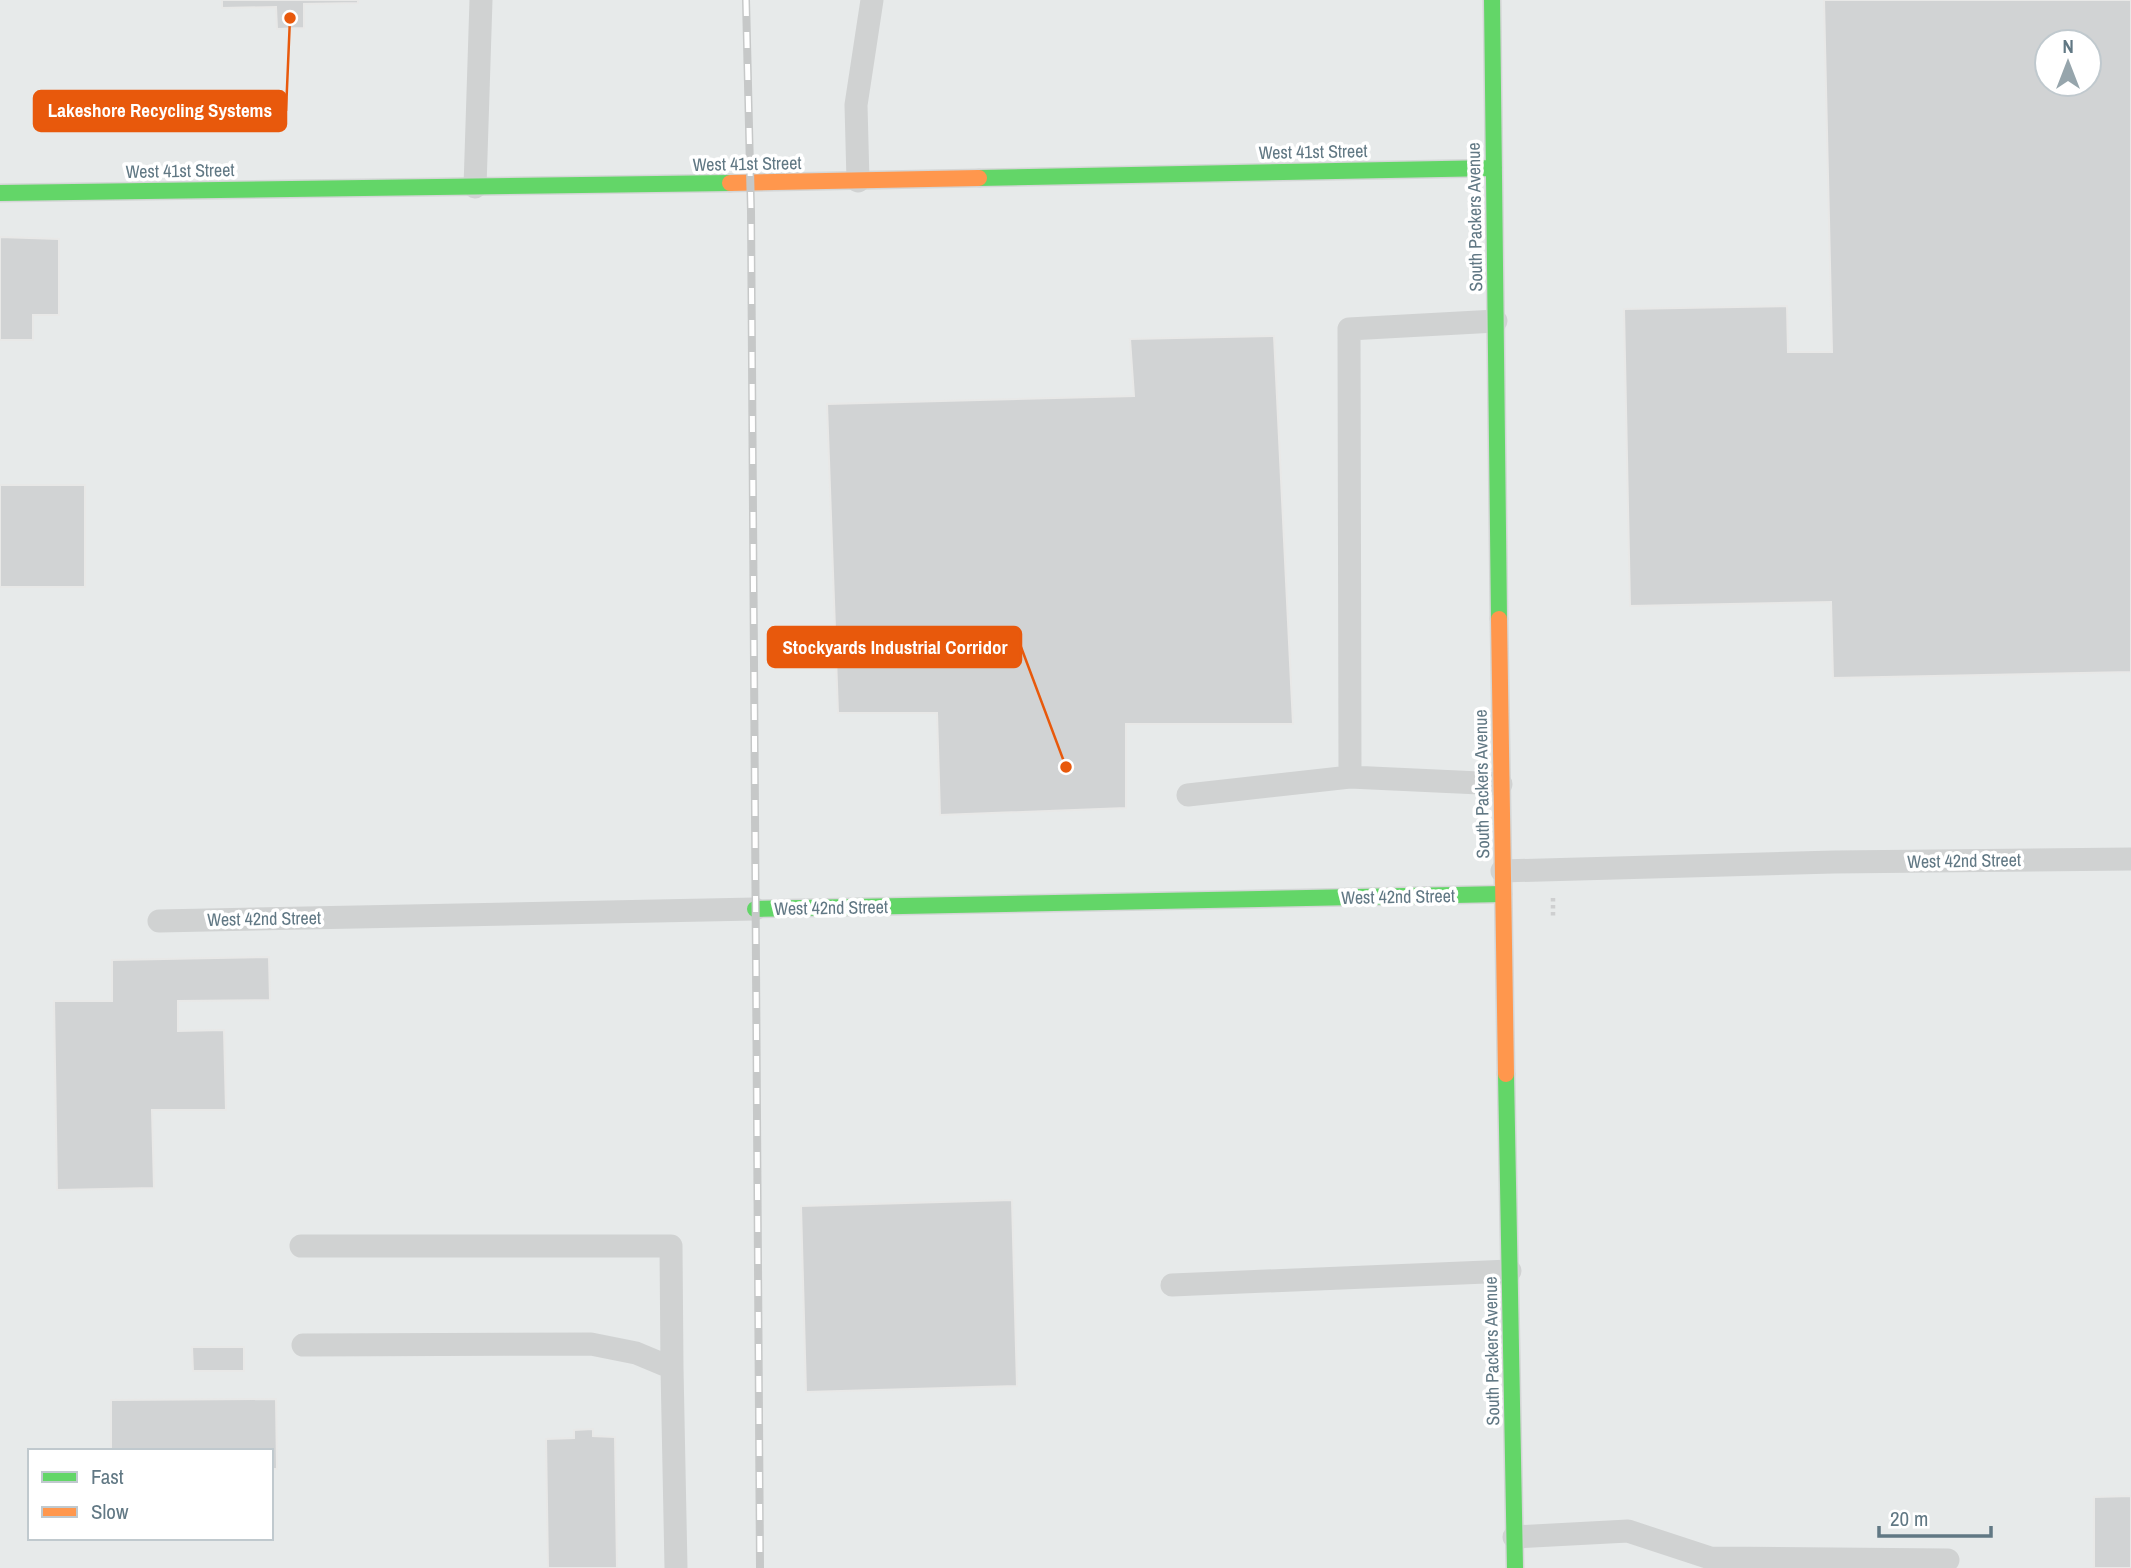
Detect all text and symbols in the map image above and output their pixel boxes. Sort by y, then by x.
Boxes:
north arrow [2033,28,2103,98]
text: N [2062,33,2074,59]
callout: Lakeshore Recycling Systems [34,91,286,131]
text: Lakeshore Recycling Systems [48,97,272,123]
street label: West 41st Street [1258,138,1368,165]
street label: South Packers Avenue [1461,142,1488,292]
street label: West 41st Street [692,150,802,177]
street label: West 41st Street [125,157,235,184]
callout: Stockyards Industrial Corridor [768,627,1021,667]
text: Stockyards Industrial Corridor [782,634,1008,660]
street label: South Packers Avenue [1468,709,1495,859]
street label: West 42nd Street [1907,847,2021,874]
street label: West 42nd Street [1341,883,1455,910]
street label: West 42nd Street [774,894,888,921]
street label: West 42nd Street [207,905,321,932]
street label: South Packers Avenue [1478,1276,1505,1426]
legend [28,1449,273,1540]
text: Fast [91,1462,124,1491]
scale bar [1879,1494,1991,1538]
text: Slow [91,1497,129,1526]
text: 20 m [1890,1504,1928,1533]

